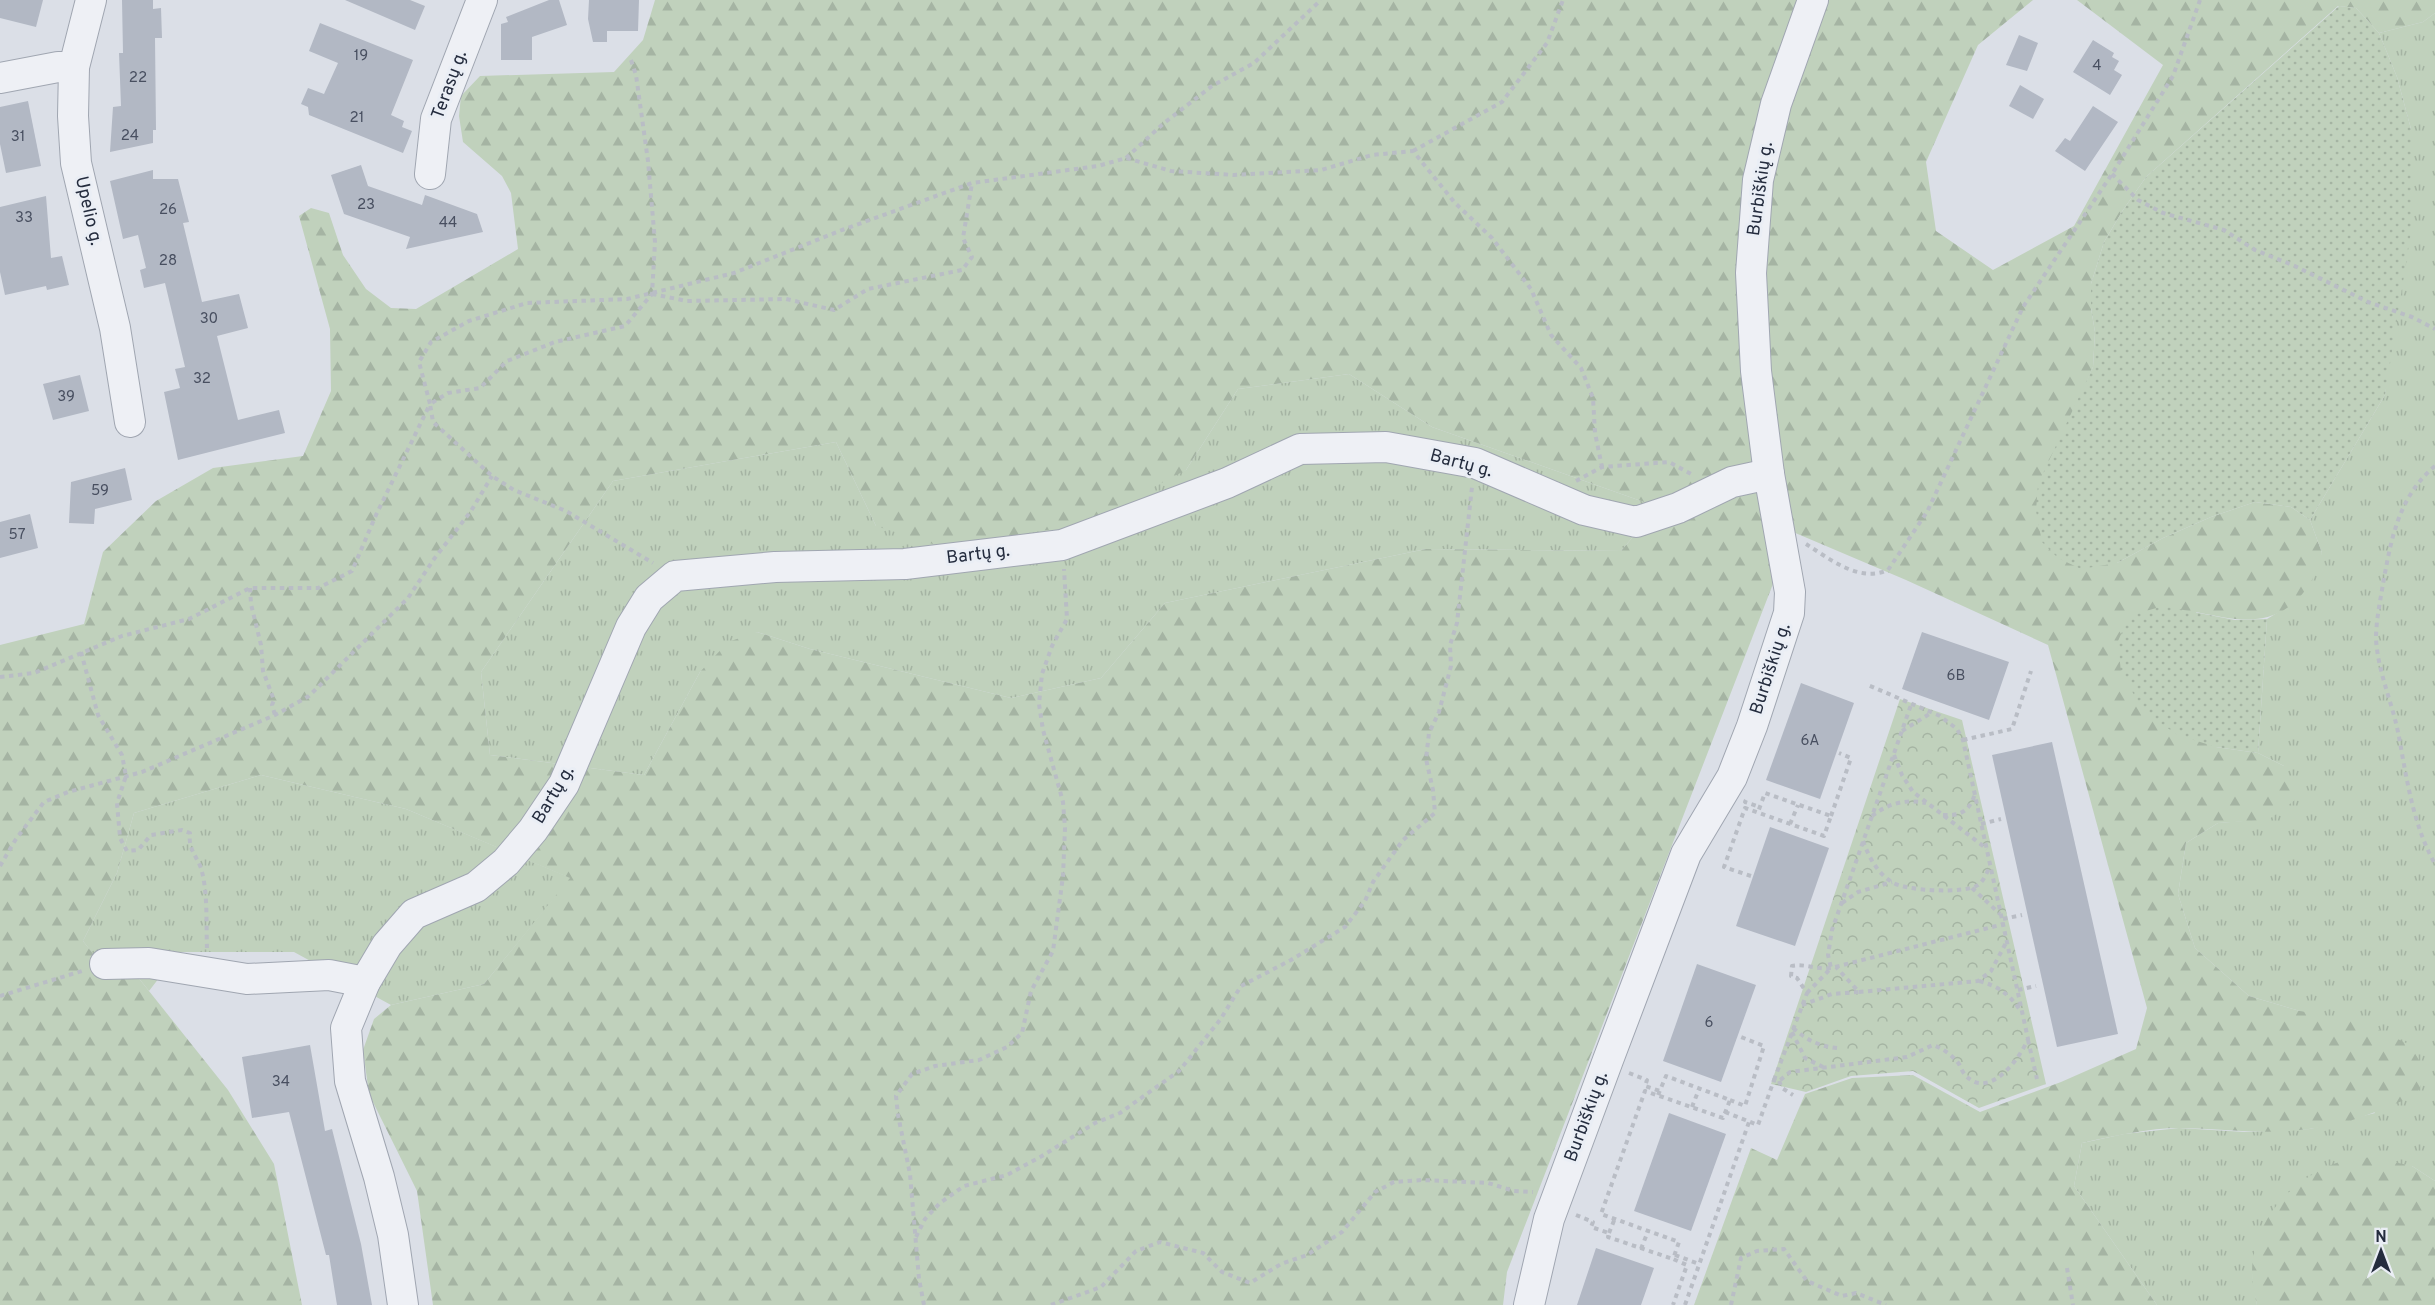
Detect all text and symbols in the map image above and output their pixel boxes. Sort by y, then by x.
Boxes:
house number: 19 [354,47,368,66]
street label: Terasų g. [427,47,473,123]
house number: 4 [2092,57,2102,76]
house number: 22 [129,69,147,88]
house number: 21 [350,109,364,128]
house number: 24 [121,127,139,146]
house number: 31 [11,128,25,147]
street label: Burbiškių g. [1743,140,1779,238]
street label: Upelio g. [69,174,107,248]
house number: 23 [357,196,375,215]
house number: 26 [159,201,177,220]
house number: 33 [15,209,33,228]
house number: 44 [439,214,457,233]
house number: 28 [159,252,177,271]
house number: 30 [200,310,218,329]
house number: 32 [193,370,211,389]
house number: 39 [57,388,75,407]
street label: Bartų g. [1427,445,1495,483]
house number: 59 [91,482,109,501]
house number: 57 [9,526,26,545]
street label: Bartų g. [945,540,1011,570]
street label: Burbiškių g. [1745,620,1797,718]
house number: 6B [1947,667,1965,686]
house number: 6A [1801,732,1819,751]
street label: Bartų g. [528,762,580,828]
house number: 6 [1705,1014,1714,1033]
street label: Burbiškių g. [1560,1069,1614,1165]
house number: 34 [272,1073,290,1092]
north arrow [2351,1221,2411,1281]
text: N [2375,1228,2387,1248]

